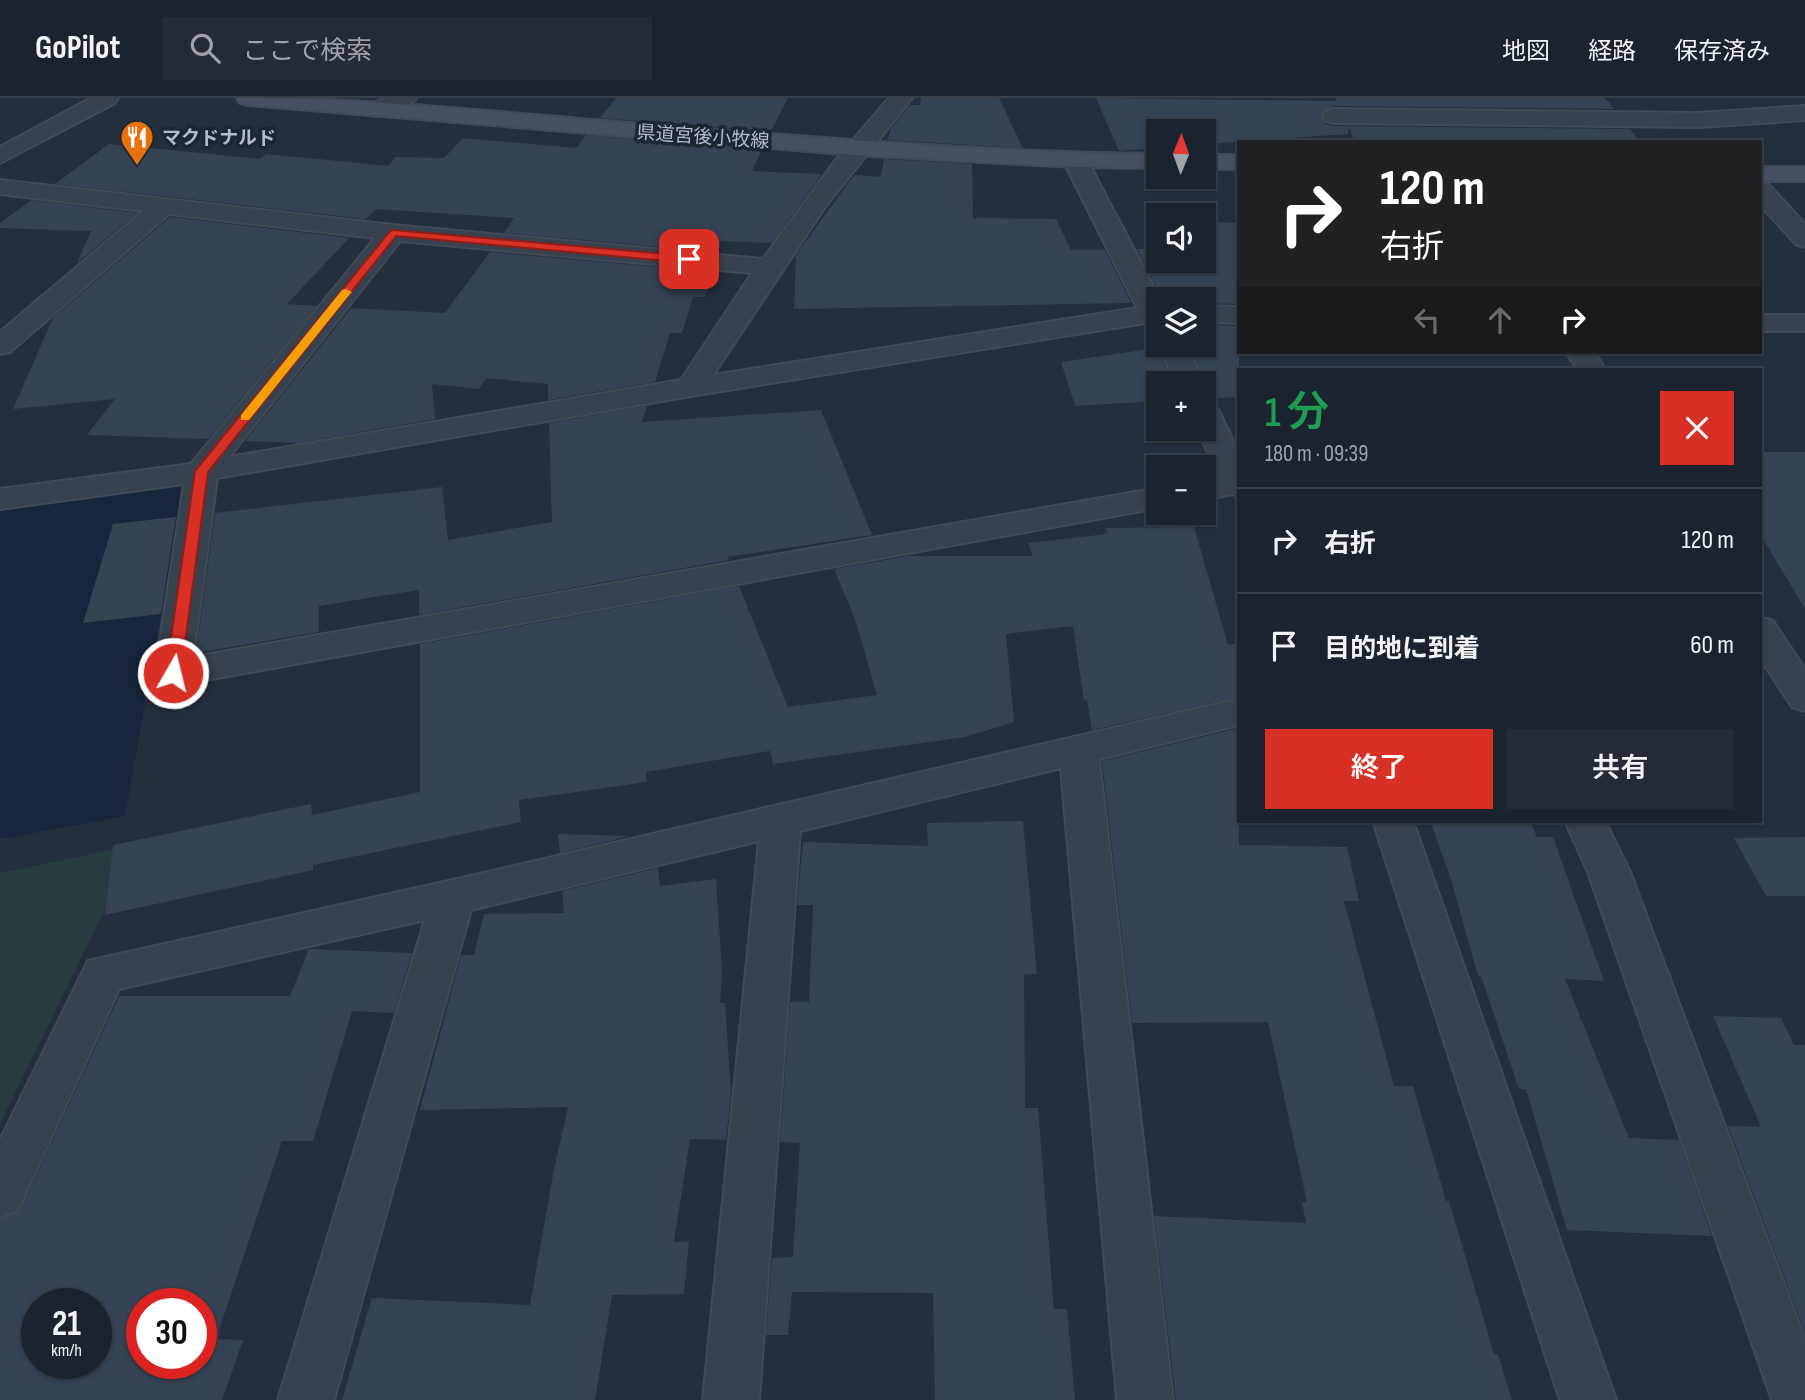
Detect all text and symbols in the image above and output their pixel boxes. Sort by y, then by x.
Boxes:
search box [162,17,652,80]
text: GoPilot [35,28,120,68]
icon: search [186,29,224,67]
text: ここで検索 [242,36,372,67]
text: 地図 [1502,37,1550,66]
text: 経路 [1588,37,1636,66]
text: 保存済み [1674,37,1770,66]
restaurant icon: マクドナルド [118,118,156,167]
north arrow [1146,119,1216,189]
map controls [1146,119,1216,525]
street label: 県道宮後小牧線 [636,121,770,154]
place label: マクドナルド [162,127,276,150]
text: 120 m [1380,160,1485,219]
icon: right [1265,168,1356,259]
button: sound [1146,203,1216,273]
text: 右折 [1380,228,1444,267]
pin [659,229,719,289]
icon: arrive [670,240,708,278]
button: layers [1146,287,1216,357]
icon: left [1408,301,1446,339]
icon: ahead [1481,301,1519,339]
icon: right [1554,301,1592,339]
button: + [1146,371,1216,441]
text: 1 分 [1265,388,1329,439]
button: close [1660,391,1734,465]
text: 180 m · 09:39 [1265,440,1368,468]
button: − [1146,455,1216,525]
icon: right [1265,522,1303,560]
text: 120 m [1681,525,1734,556]
text: 右折 [1324,529,1376,560]
icon: arrive [1265,627,1303,665]
text: 60 m [1690,630,1734,661]
text: 目的地に到着 [1324,634,1480,665]
position arrow [136,636,210,710]
button: 終了 [1265,729,1493,809]
button: 共有 [1507,729,1734,809]
speed limit sign: 30 [126,1288,217,1379]
text: 21 [52,1303,81,1346]
text: km/h [51,1340,82,1361]

